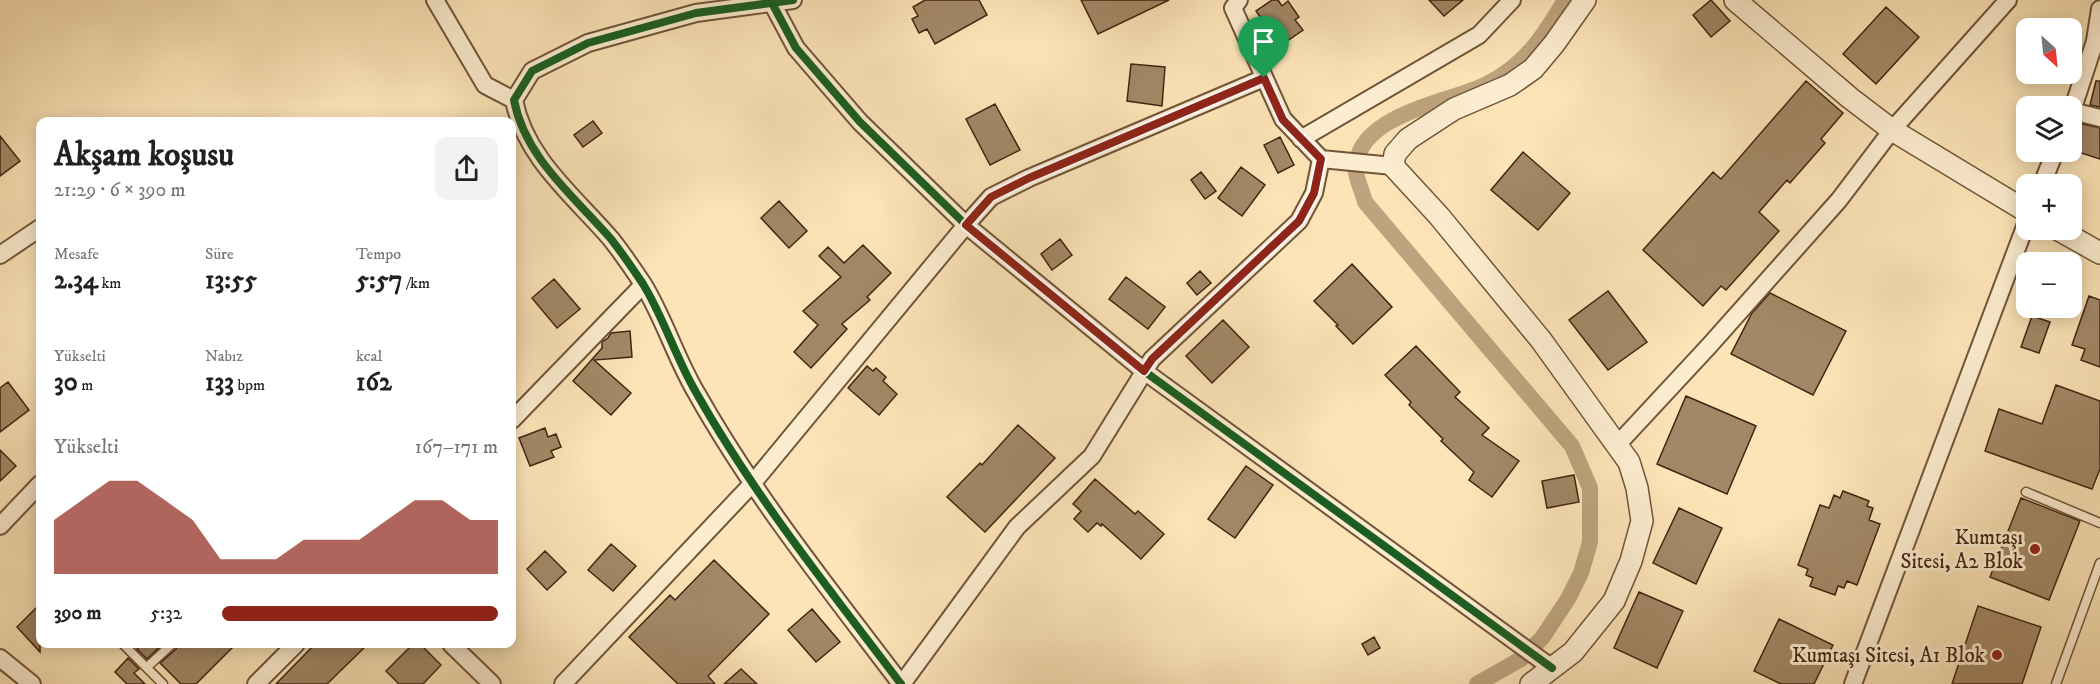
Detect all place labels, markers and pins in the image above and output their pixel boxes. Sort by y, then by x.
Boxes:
pin [1238,16,1289,78]
place label: Kumtaşı Sitesi, A2 Blok [1900,525,2024,575]
marker: Kumtaşı Sitesi, A2 Blok [2028,542,2042,556]
place label: Kumtaşı Sitesi, A1 Blok [1792,643,1986,669]
marker: Kumtaşı Sitesi, A1 Blok [1990,648,2004,662]

